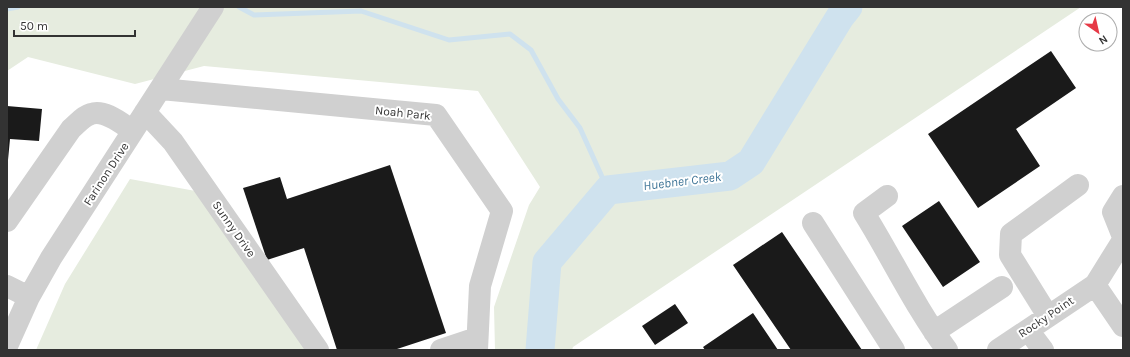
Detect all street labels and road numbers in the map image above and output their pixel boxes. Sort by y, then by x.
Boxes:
street label: Noah Park [375,103,432,123]
street label: Farinon Drive [80,140,132,208]
street label: Sunny Drive [209,198,259,260]
street label: Rocky Point [1016,293,1077,341]

